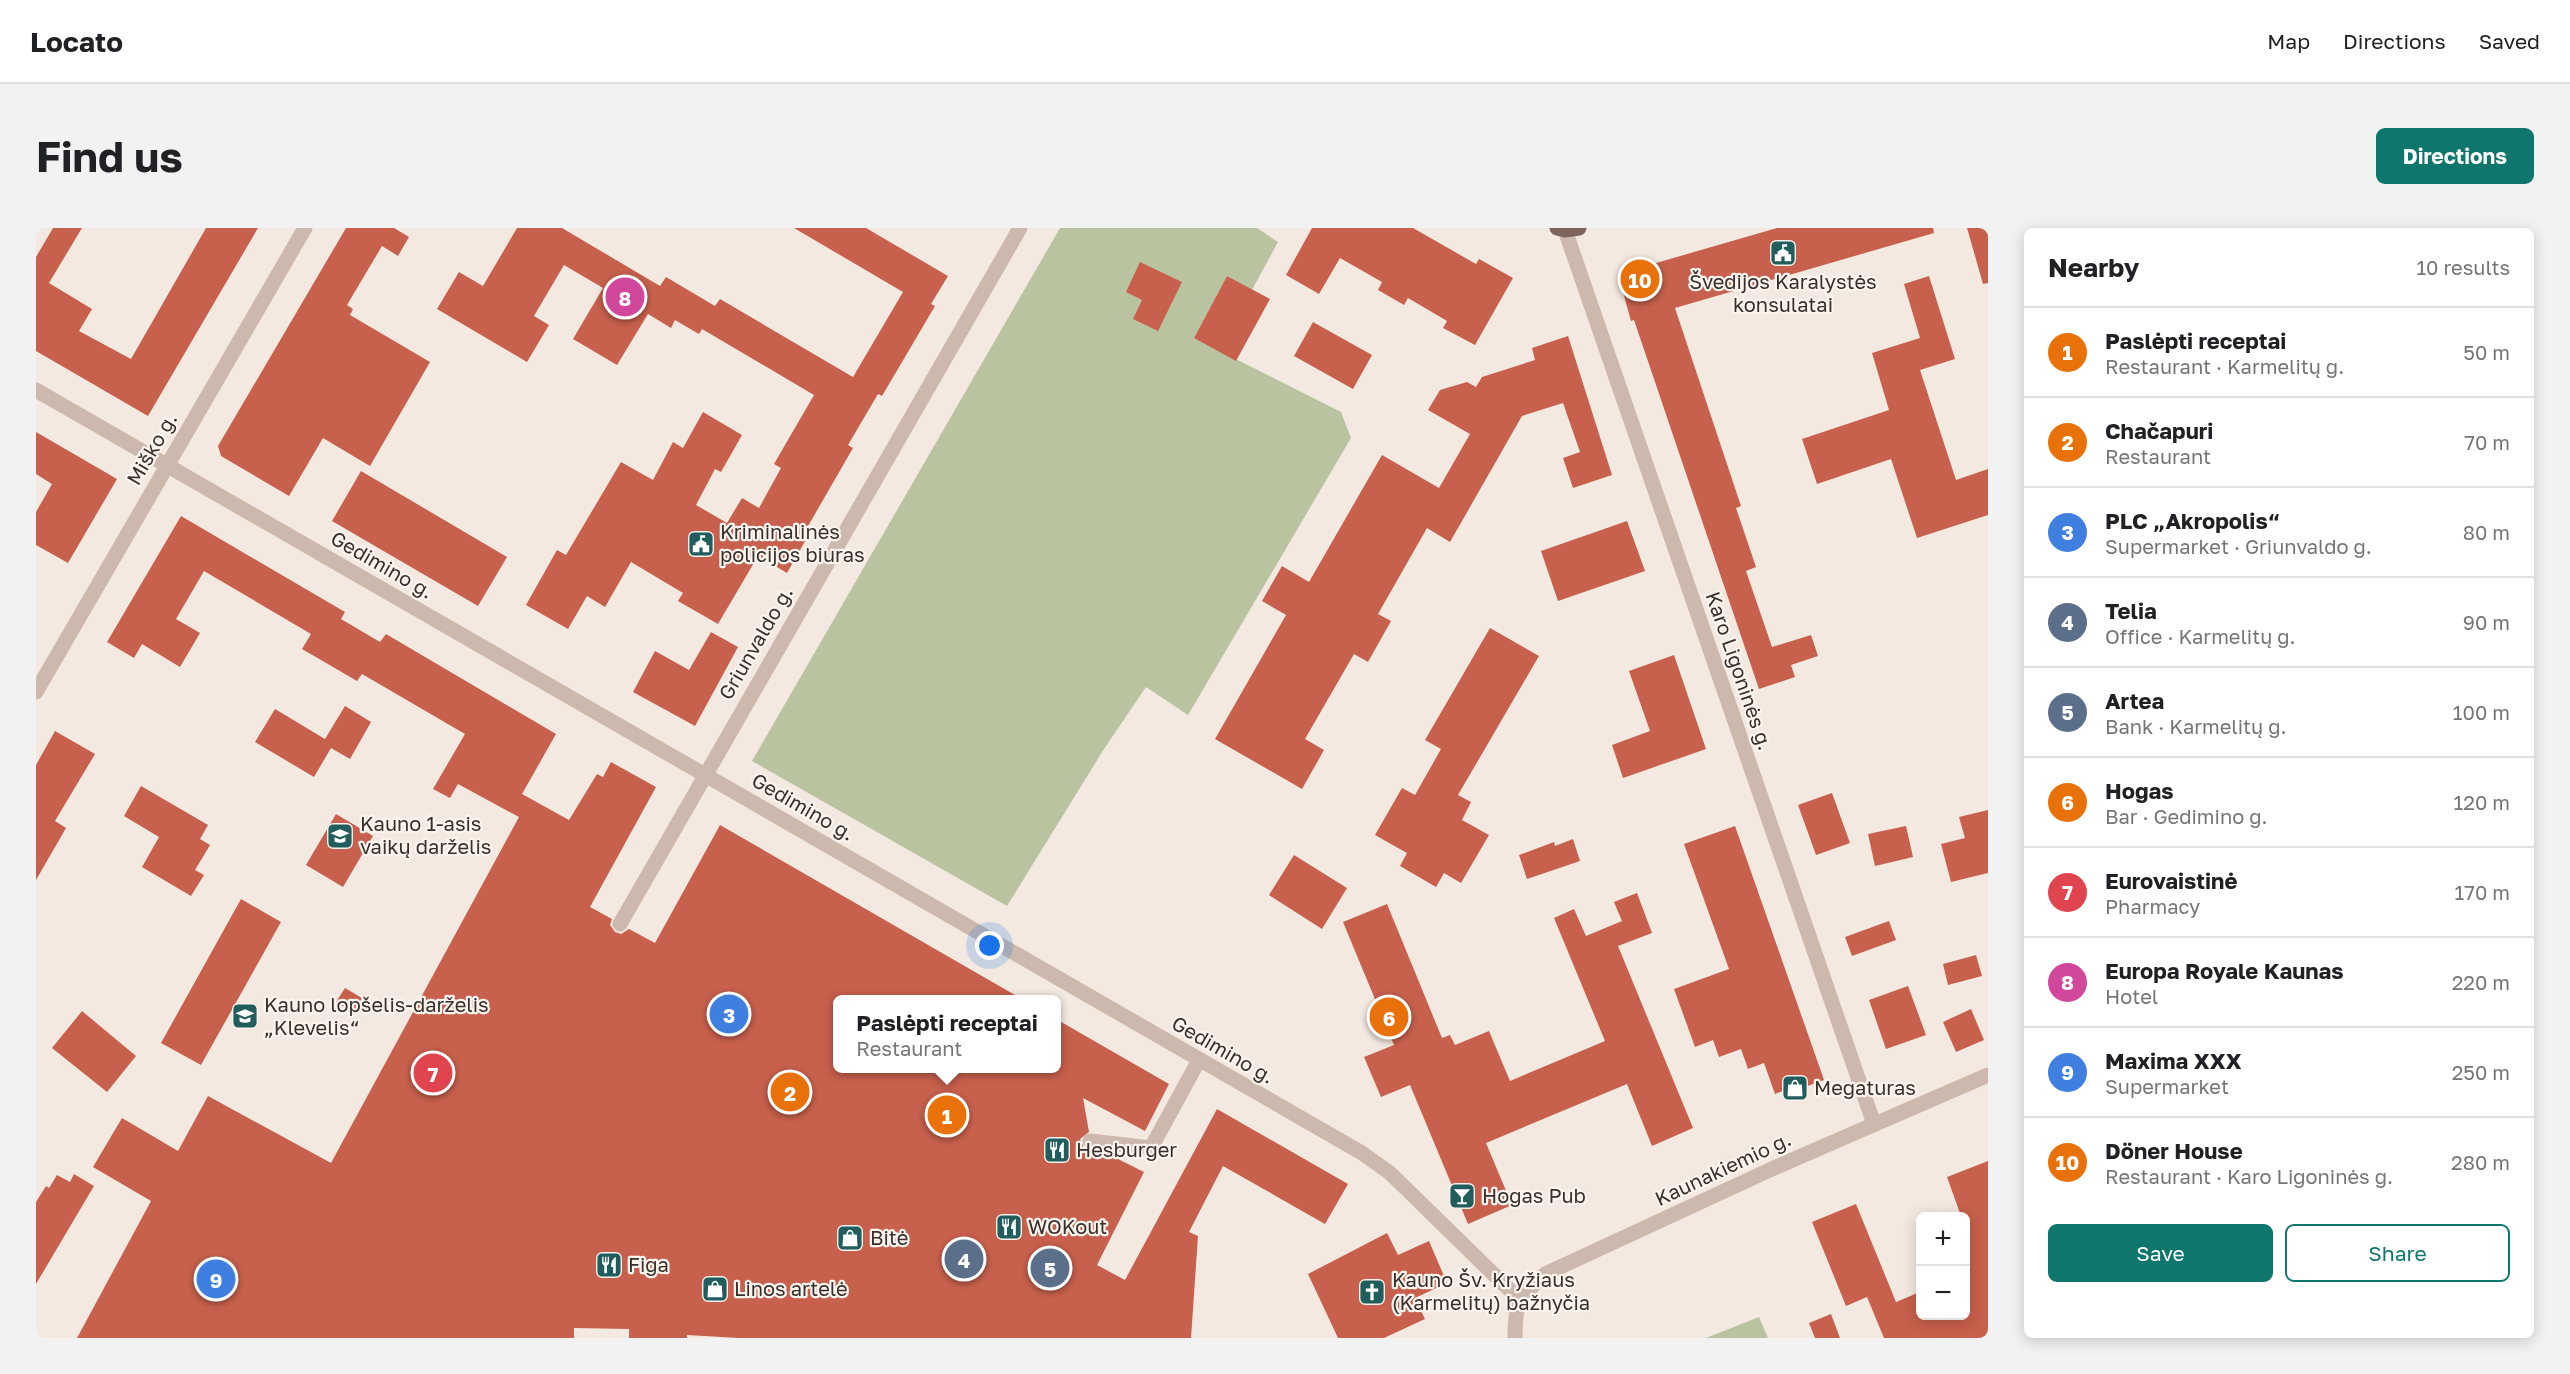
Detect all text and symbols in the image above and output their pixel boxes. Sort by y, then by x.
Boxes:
text: Locato [30,25,123,58]
text: Map [2267,28,2310,54]
text: Directions [2343,28,2446,54]
text: Saved [2479,28,2540,54]
button: Directions [2376,128,2534,184]
text: Find us [36,131,183,181]
public building icon: Švedijos Karalystės konsulatai [1768,238,1798,268]
text: Nearby [2048,252,2139,283]
text: 10 results [2416,255,2510,279]
pin: 10 [1620,256,1660,302]
place label: Švedijos Karalystės konsulatai [1689,269,1877,316]
pin: 8 [606,274,644,320]
text: Paslėpti receptai [2105,327,2286,354]
text: 1 [2062,340,2073,364]
text: 50 m [2463,340,2510,364]
text: Restaurant · Karmelitų g. [2105,354,2344,378]
street label: Miško g. [121,408,181,489]
text: Chačapuri [2105,417,2213,444]
text: 2 [2061,430,2074,454]
text: 70 m [2464,430,2510,454]
text: Restaurant [2105,444,2211,468]
text: PLC „Akropolis“ [2105,507,2280,534]
place label: Kriminalinės policijos biuras [720,519,865,566]
text: 3 [2061,520,2074,544]
text: 80 m [2463,520,2510,544]
street label: Gedimino g. [327,525,438,603]
public building icon: Kriminalinės policijos biuras [686,529,716,559]
text: Supermarket · Griunvaldo g. [2105,534,2372,558]
street label: Griunvaldo g. [713,582,797,703]
street label: Karo Ligoninės g. [1702,588,1778,753]
text: Telia [2105,597,2157,624]
text: 4 [2061,610,2074,634]
text: 90 m [2463,610,2510,634]
text: Office · Karmelitų g. [2105,624,2296,648]
text: Artea [2105,687,2164,714]
text: 5 [2061,700,2074,724]
text: 100 m [2453,700,2510,724]
text: Bank · Karmelitų g. [2105,714,2286,738]
street label: Gedimino g. [748,767,859,845]
text: Hogas [2105,777,2174,804]
text: 6 [2061,790,2074,814]
text: 120 m [2454,790,2510,814]
text: Bar · Gedimino g. [2105,804,2268,828]
place label: Kauno 1-asis vaikų darželis [360,811,491,858]
school or university icon: Kauno 1-asis vaikų darželis [325,821,355,851]
text: Eurovaistinė [2105,867,2237,894]
text: 7 [2062,880,2073,904]
text: 170 m [2455,880,2510,904]
text: Pharmacy [2105,894,2200,918]
your location [975,931,1004,960]
text: Europa Royale Kaunas [2105,957,2344,984]
text: 8 [2061,970,2074,994]
text: 220 m [2452,970,2510,994]
text: Hotel [2105,984,2158,1008]
place label: Kauno lopšelis-darželis „Klevelis“ [264,992,489,1039]
pin: 3 [710,992,748,1036]
pin: 6 [1370,994,1408,1040]
popup [833,995,1061,1073]
school or university icon: Kauno lopšelis-darželis „Klevelis“ [230,1001,260,1031]
text: Paslėpti receptai [856,1009,1038,1036]
street label: Gedimino g. [1168,1010,1279,1088]
text: Restaurant [856,1036,962,1060]
text: Maxima XXX [2105,1047,2242,1074]
pin: 7 [414,1050,452,1096]
text: 9 [2061,1060,2074,1084]
text: 250 m [2452,1060,2510,1084]
pin: 2 [770,1070,810,1114]
shop icon: Megaturas [1780,1073,1810,1103]
text: Supermarket [2105,1074,2229,1098]
place label: Megaturas [1814,1075,1916,1099]
pin: 1 [928,1092,966,1138]
street label: Kaunakiemio g. [1651,1126,1794,1210]
restaurant icon: Hesburger [1042,1135,1072,1165]
place label: Hesburger [1076,1137,1177,1161]
text: Döner House [2105,1137,2243,1164]
text: 10 [2056,1150,2079,1174]
text: 280 m [2451,1150,2510,1174]
text: Restaurant · Karo Ligoninės g. [2105,1164,2393,1188]
bar icon: Hogas Pub [1447,1181,1477,1211]
place label: Hogas Pub [1482,1183,1586,1207]
restaurant icon: WOKout [994,1212,1024,1242]
map controls [1916,1212,1970,1320]
button: + [1916,1212,1970,1266]
place label: WOKout [1028,1214,1107,1238]
shop icon: Bitė [835,1223,865,1253]
button: Save [2048,1224,2273,1282]
button: Share [2285,1224,2510,1282]
place label: Bitė [870,1225,908,1249]
pin: 4 [944,1236,984,1282]
pin: 5 [1030,1246,1070,1290]
restaurant icon: Figa [594,1250,624,1280]
place label: Figa [628,1252,669,1276]
pin: 9 [196,1256,236,1302]
button: − [1916,1266,1970,1320]
place label: Kauno Šv. Kryžiaus (Karmelitų) bažnyčia [1392,1267,1590,1314]
shop icon: Linos artelė [700,1274,730,1304]
place label: Linos artelė [734,1276,848,1300]
church icon: Kauno Šv. Kryžiaus (Karmelitų) bažnyčia [1357,1277,1387,1307]

